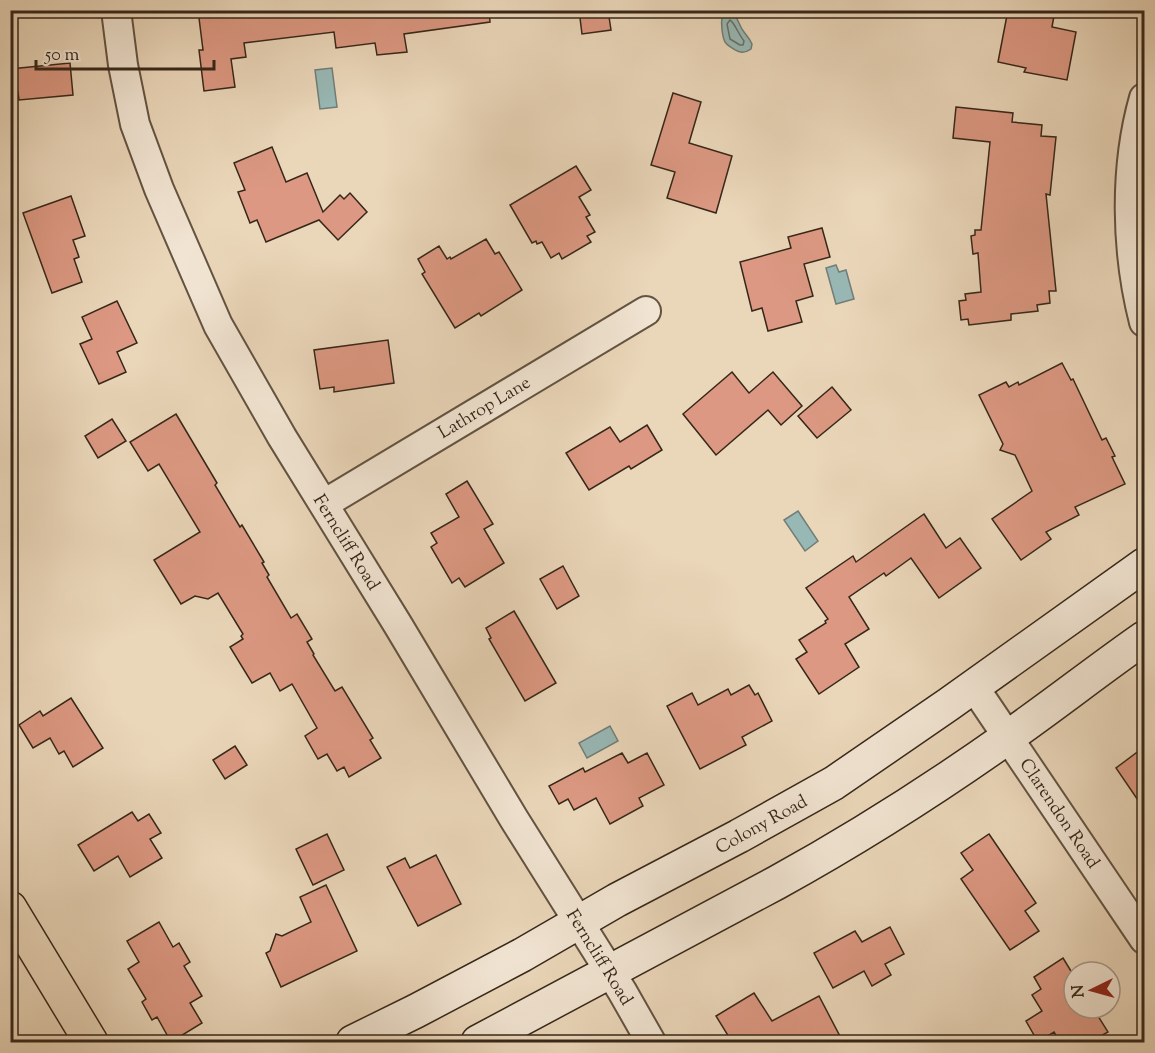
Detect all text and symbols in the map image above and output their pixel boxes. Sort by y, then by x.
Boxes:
scale bar [36,33,214,71]
text: 50 m [44,43,80,69]
street label: Lathrop Lane [434,371,536,447]
street label: Ferncliff Road [305,490,385,596]
street label: Clarendon Road [1012,754,1105,874]
street label: Colony Road [711,790,813,862]
street label: Ferncliff Road [558,905,638,1011]
north arrow [1062,960,1122,1020]
text: N [1068,984,1092,998]

